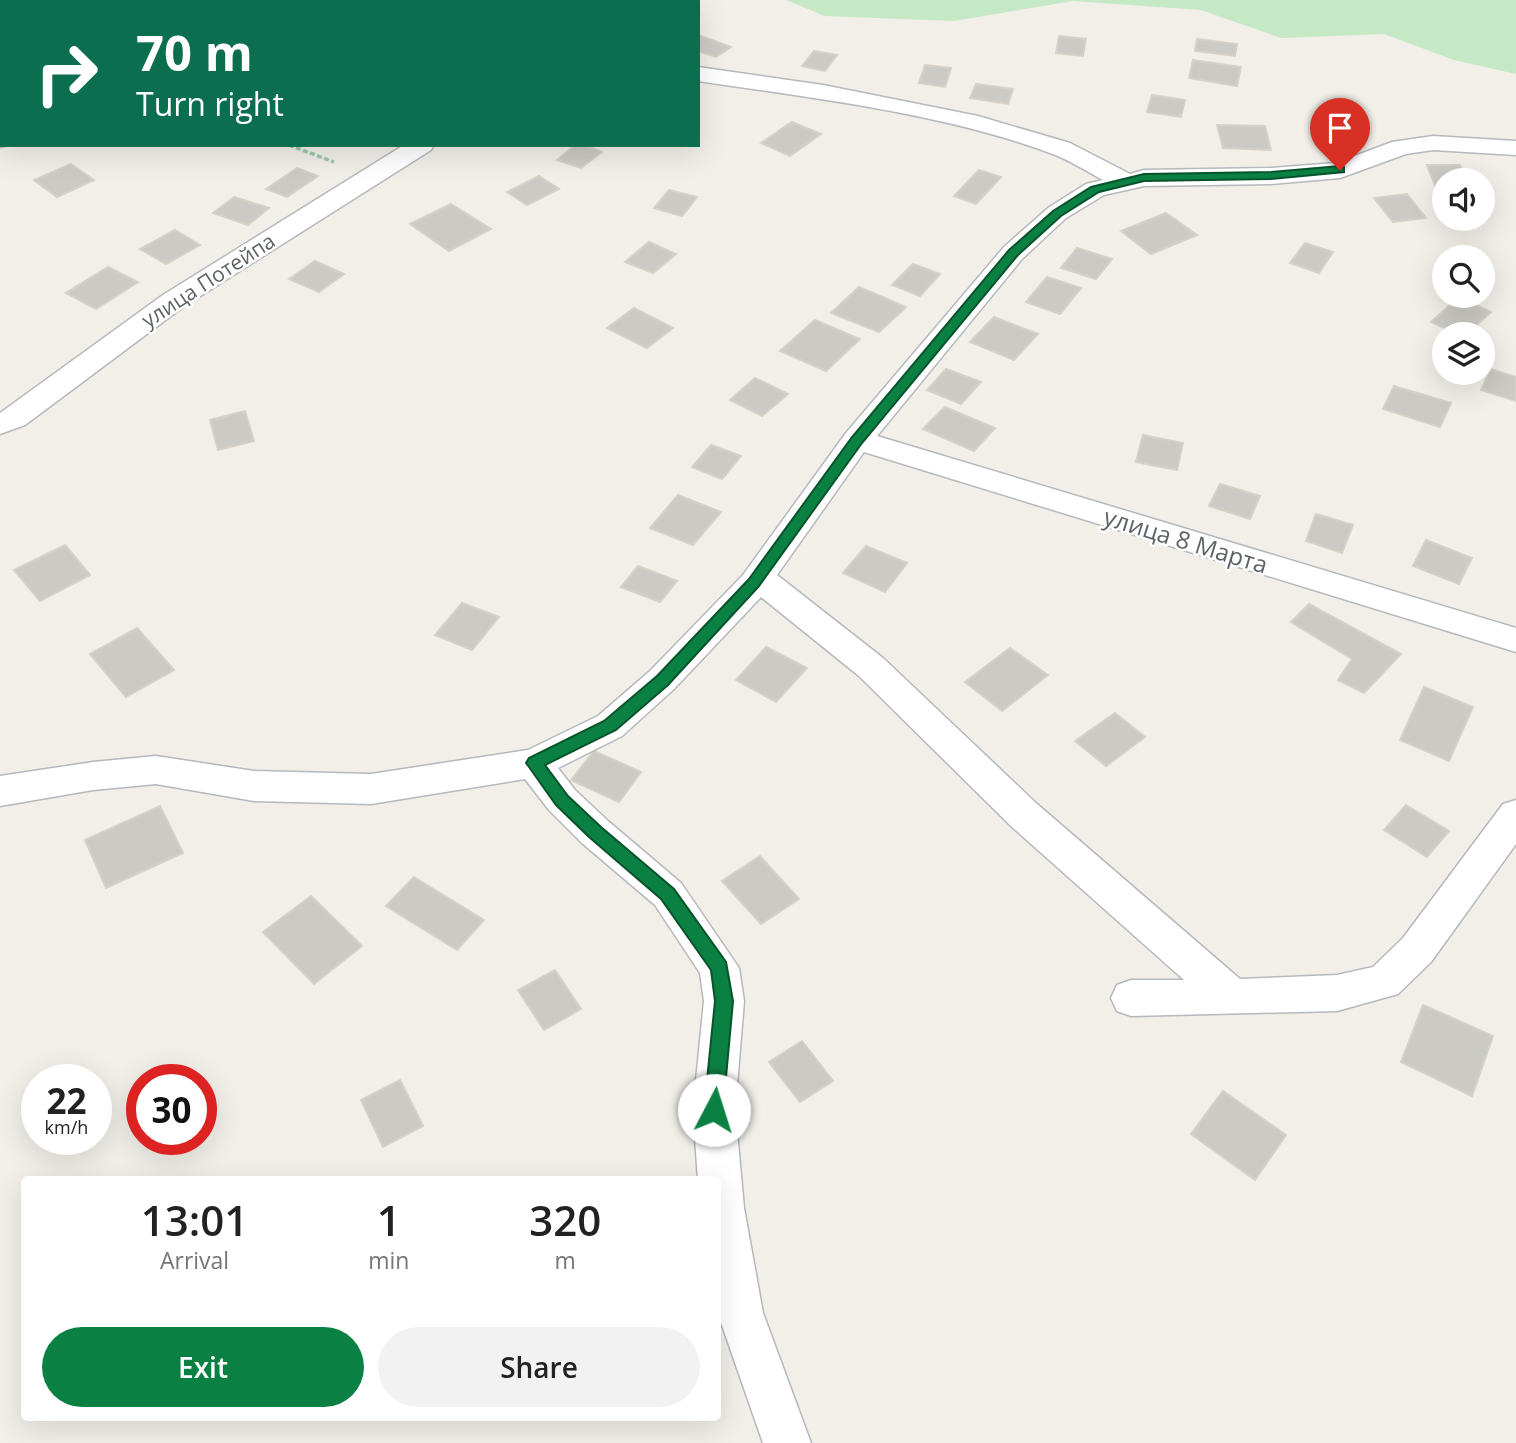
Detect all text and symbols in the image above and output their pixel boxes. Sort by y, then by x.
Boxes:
text: 70 m [136,19,253,85]
icon: right [21,28,112,119]
text: Turn right [136,82,284,125]
pin [1310,98,1370,170]
icon: arrive [1321,109,1359,147]
map controls [1432,168,1495,385]
button: sound [1432,168,1495,231]
street label: улица Потейпа [136,226,280,334]
button: search [1432,245,1495,308]
button: layers [1432,322,1495,385]
street label: улица 8 Марта [1100,499,1272,581]
speed limit sign: 30 [126,1064,217,1155]
position arrow [677,1073,751,1147]
text: 22 [46,1077,87,1124]
text: km/h [45,1115,88,1139]
text: 13:01 [141,1191,248,1248]
text: 1 [377,1191,401,1248]
text: 320 [529,1191,601,1248]
text: Arrival [160,1244,229,1276]
text: min [368,1244,409,1276]
text: m [555,1244,576,1276]
button: Exit [42,1327,364,1407]
button: Share [378,1327,700,1407]

